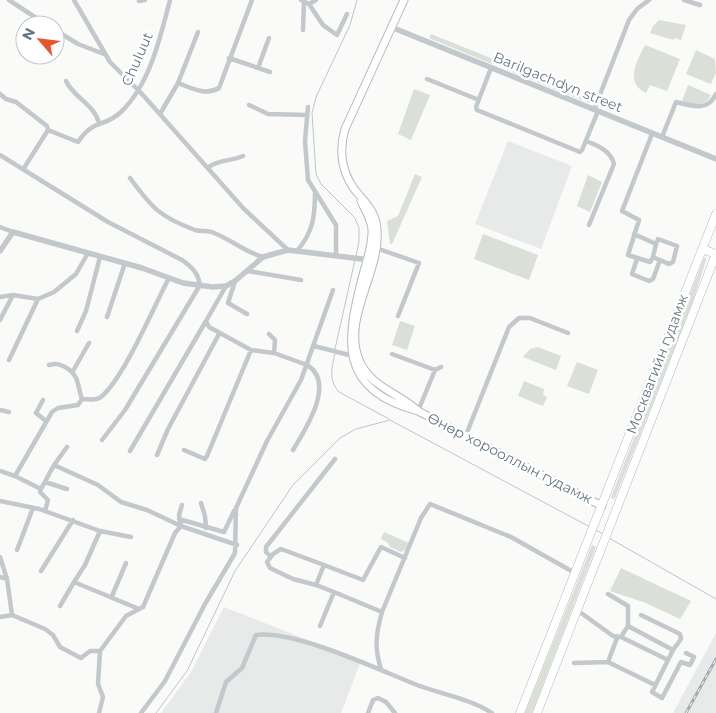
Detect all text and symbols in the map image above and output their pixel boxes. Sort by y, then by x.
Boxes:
north arrow [15,15,65,65]
text: N [18,25,39,43]
street label: Chuluut [117,29,157,89]
street label: Barilgachdyn street [491,48,625,116]
street label: Москвагийн гудамж [622,291,692,436]
street label: Өнөр хорооллын гудамж [424,408,596,508]

